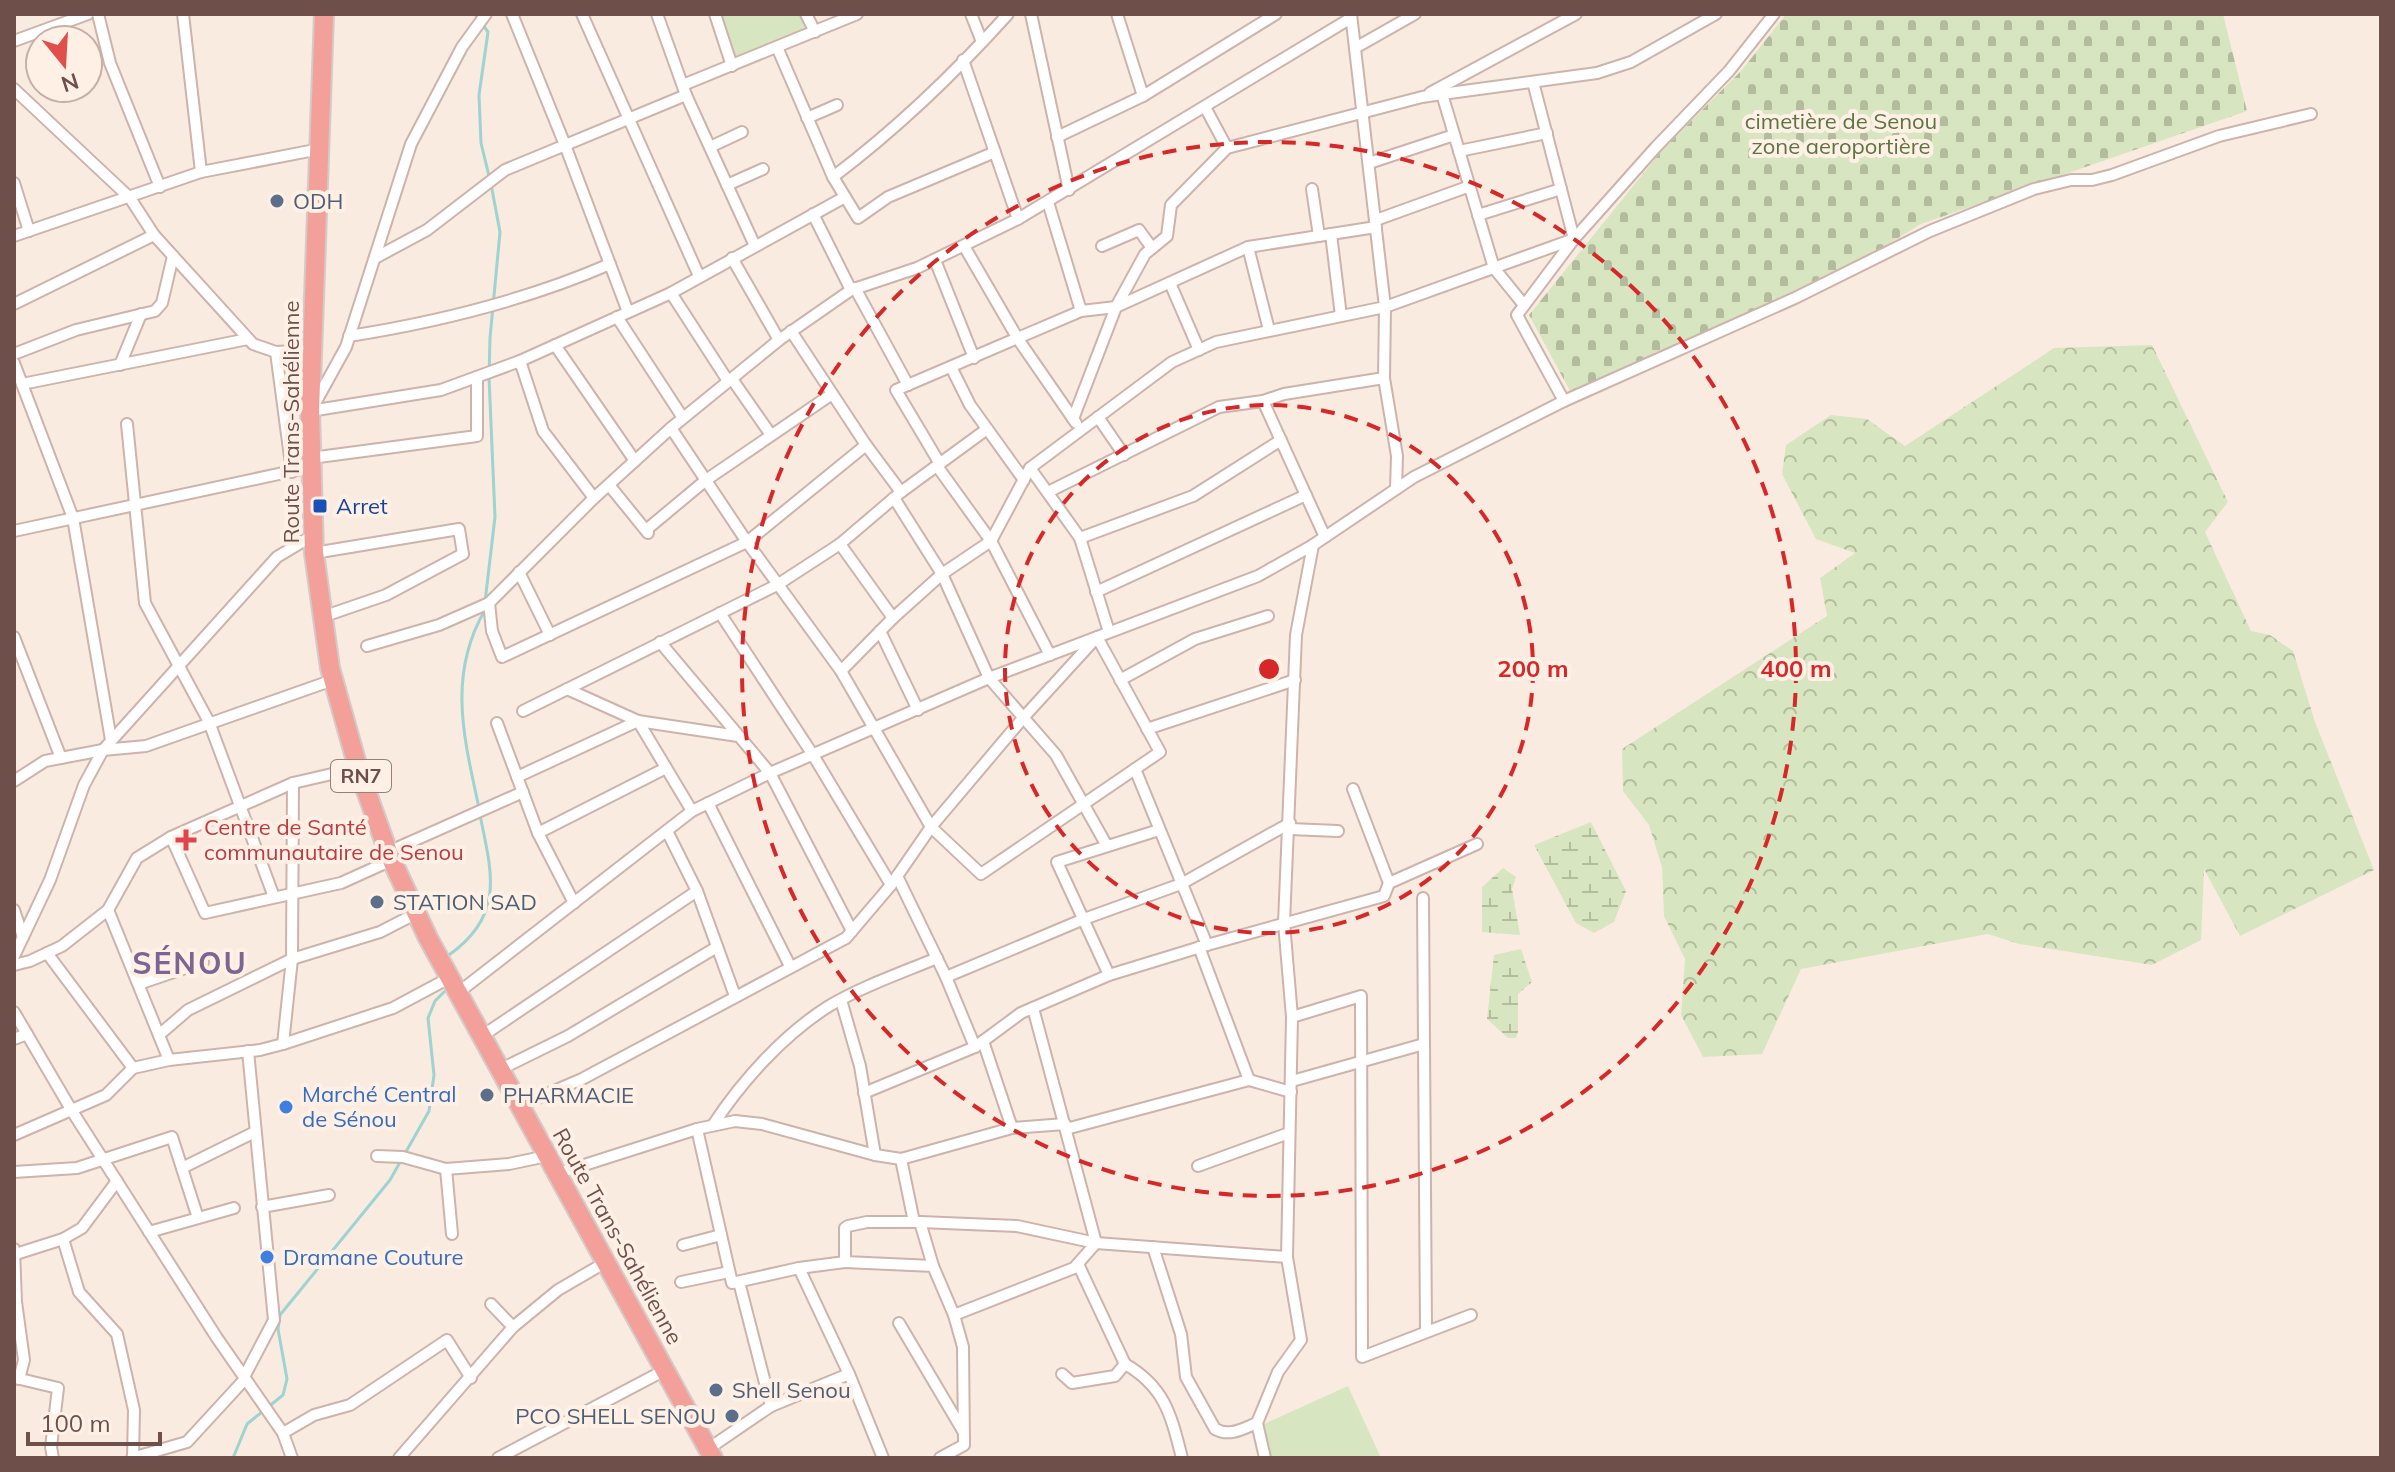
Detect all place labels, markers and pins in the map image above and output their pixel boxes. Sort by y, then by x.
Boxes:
place label: ODH [293,187,343,215]
marker: ODH [268,192,286,210]
place label: Arret [336,492,388,520]
marker: Arret [311,497,329,515]
centre of rings [1255,655,1283,683]
place label: Centre de Santé communautaire de Senou [204,813,464,866]
marker: Centre de Santé communautaire de Senou [175,829,197,851]
place label: STATION SAD [393,888,537,916]
marker: STATION SAD [368,893,386,911]
place label: Marché Central de Sénou [302,1080,457,1133]
place label: PHARMACIE [503,1081,634,1109]
marker: PHARMACIE [478,1086,496,1104]
marker: Marché Central de Sénou [277,1098,295,1116]
place label: Dramane Couture [283,1243,463,1271]
marker: Dramane Couture [258,1248,276,1266]
place label: Shell Senou [732,1376,851,1404]
marker: Shell Senou [707,1381,725,1399]
place label: PCO SHELL SENOU [515,1402,716,1430]
marker: PCO SHELL SENOU [723,1407,741,1425]

